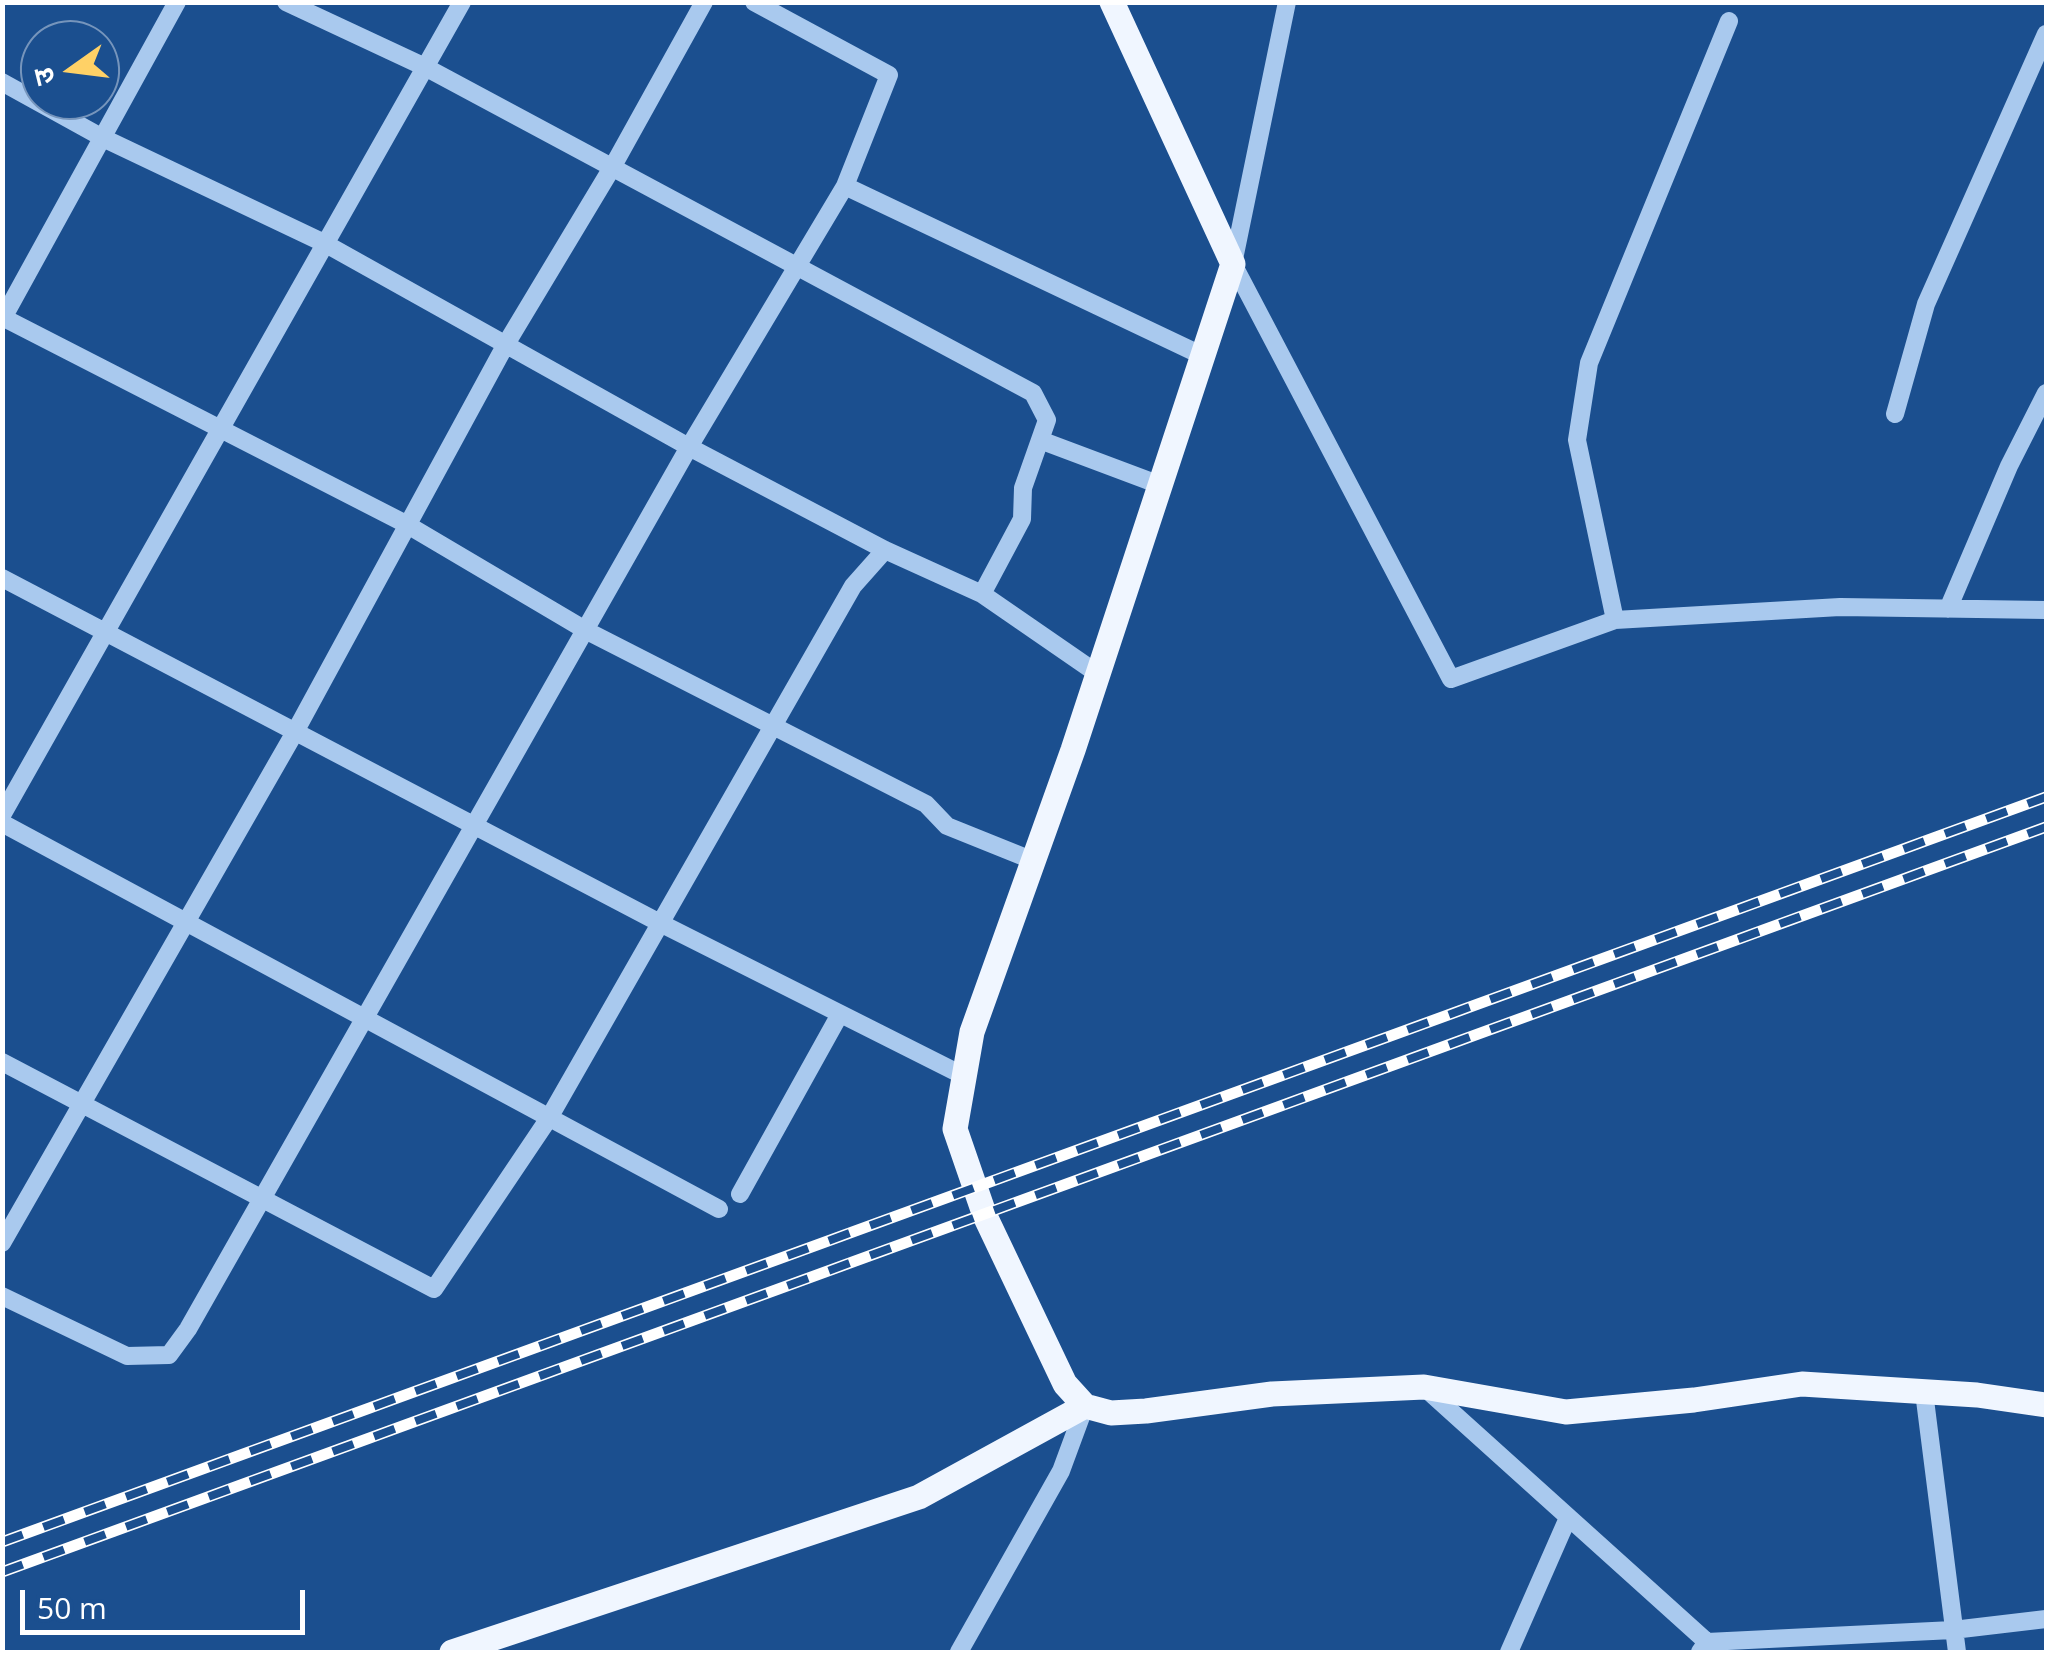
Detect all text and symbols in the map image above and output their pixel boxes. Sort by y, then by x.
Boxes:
north arrow [20,20,120,120]
text: उ [22,64,63,89]
scale bar [25,1570,310,1632]
text: 50 m [37,1587,107,1628]

